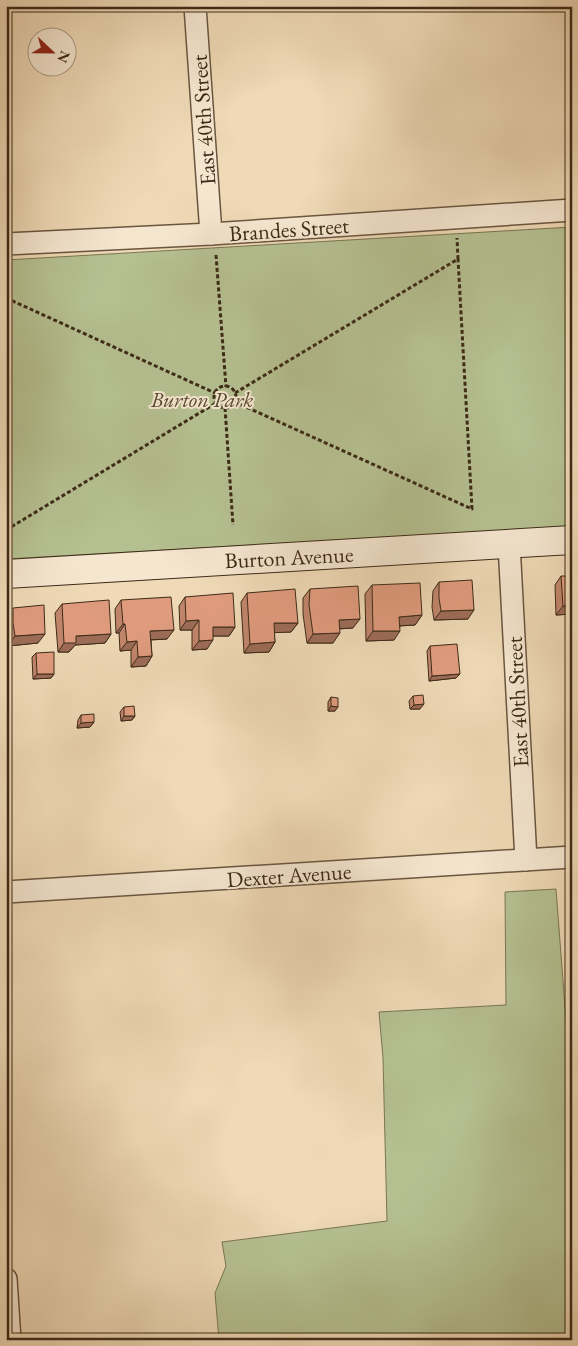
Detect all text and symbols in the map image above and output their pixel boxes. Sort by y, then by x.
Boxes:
north arrow [28,28,78,78]
text: N [53,48,75,66]
street label: East 40th Street [184,53,223,186]
street label: Brandes Street [228,211,350,248]
park label: Burton Park [150,385,253,414]
street label: Burton Avenue [224,540,355,575]
street label: East 40th Street [500,636,535,768]
street label: Dexter Avenue [226,857,353,894]

